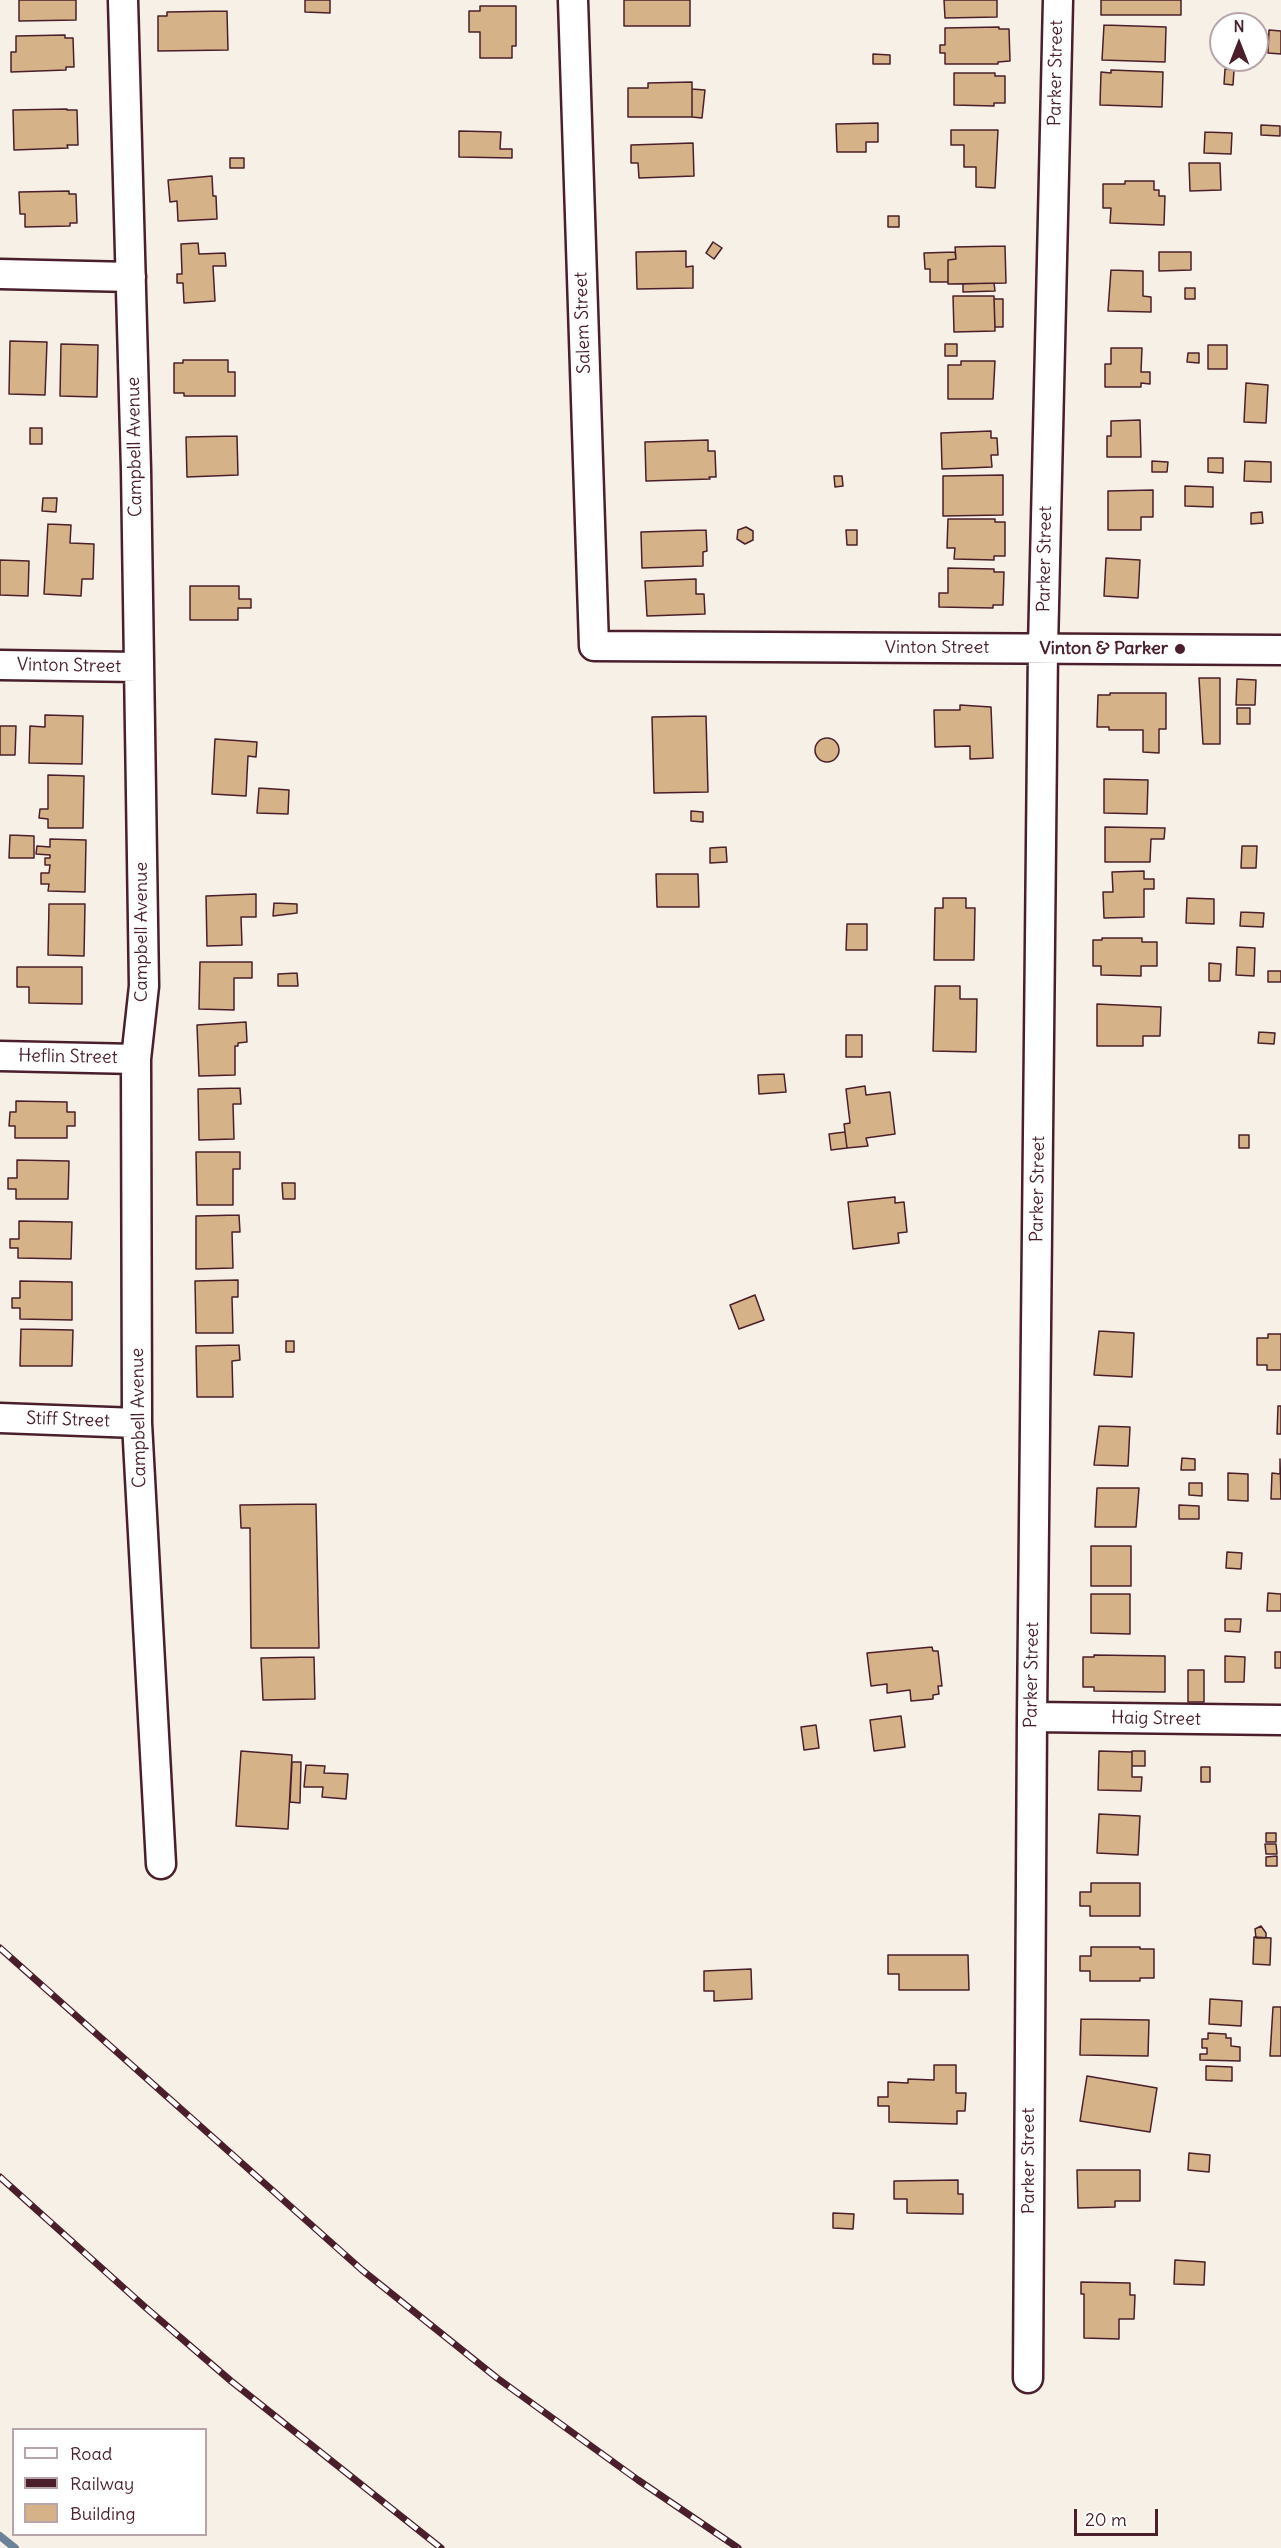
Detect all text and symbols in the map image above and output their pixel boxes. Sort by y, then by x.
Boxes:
north arrow [1209,12,1269,72]
text: N [1233,16,1245,36]
street label: Parker Street [1044,20,1068,126]
street label: Salem Street [570,272,596,374]
street label: Campbell Avenue [123,377,147,517]
street label: Parker Street [1033,506,1057,612]
street label: Vinton Street [885,637,989,659]
place label: Vinton & Parker [1039,638,1168,660]
marker: Vinton & Parker [1173,642,1187,656]
street label: Vinton Street [17,654,121,678]
street label: Campbell Avenue [131,862,153,1002]
street label: Heflin Street [18,1045,118,1069]
street label: Parker Street [1026,1136,1050,1242]
street label: Campbell Avenue [127,1348,151,1488]
street label: Stiff Street [26,1408,110,1432]
street label: Parker Street [1020,1622,1044,1728]
street label: Haig Street [1111,1707,1201,1731]
street label: Parker Street [1018,2108,1040,2214]
legend [12,2428,207,2536]
text: Road [70,2442,112,2465]
text: Railway [70,2472,134,2495]
scale bar [1077,2497,1161,2535]
text: Building [70,2502,135,2525]
text: 20 m [1085,2508,1127,2531]

